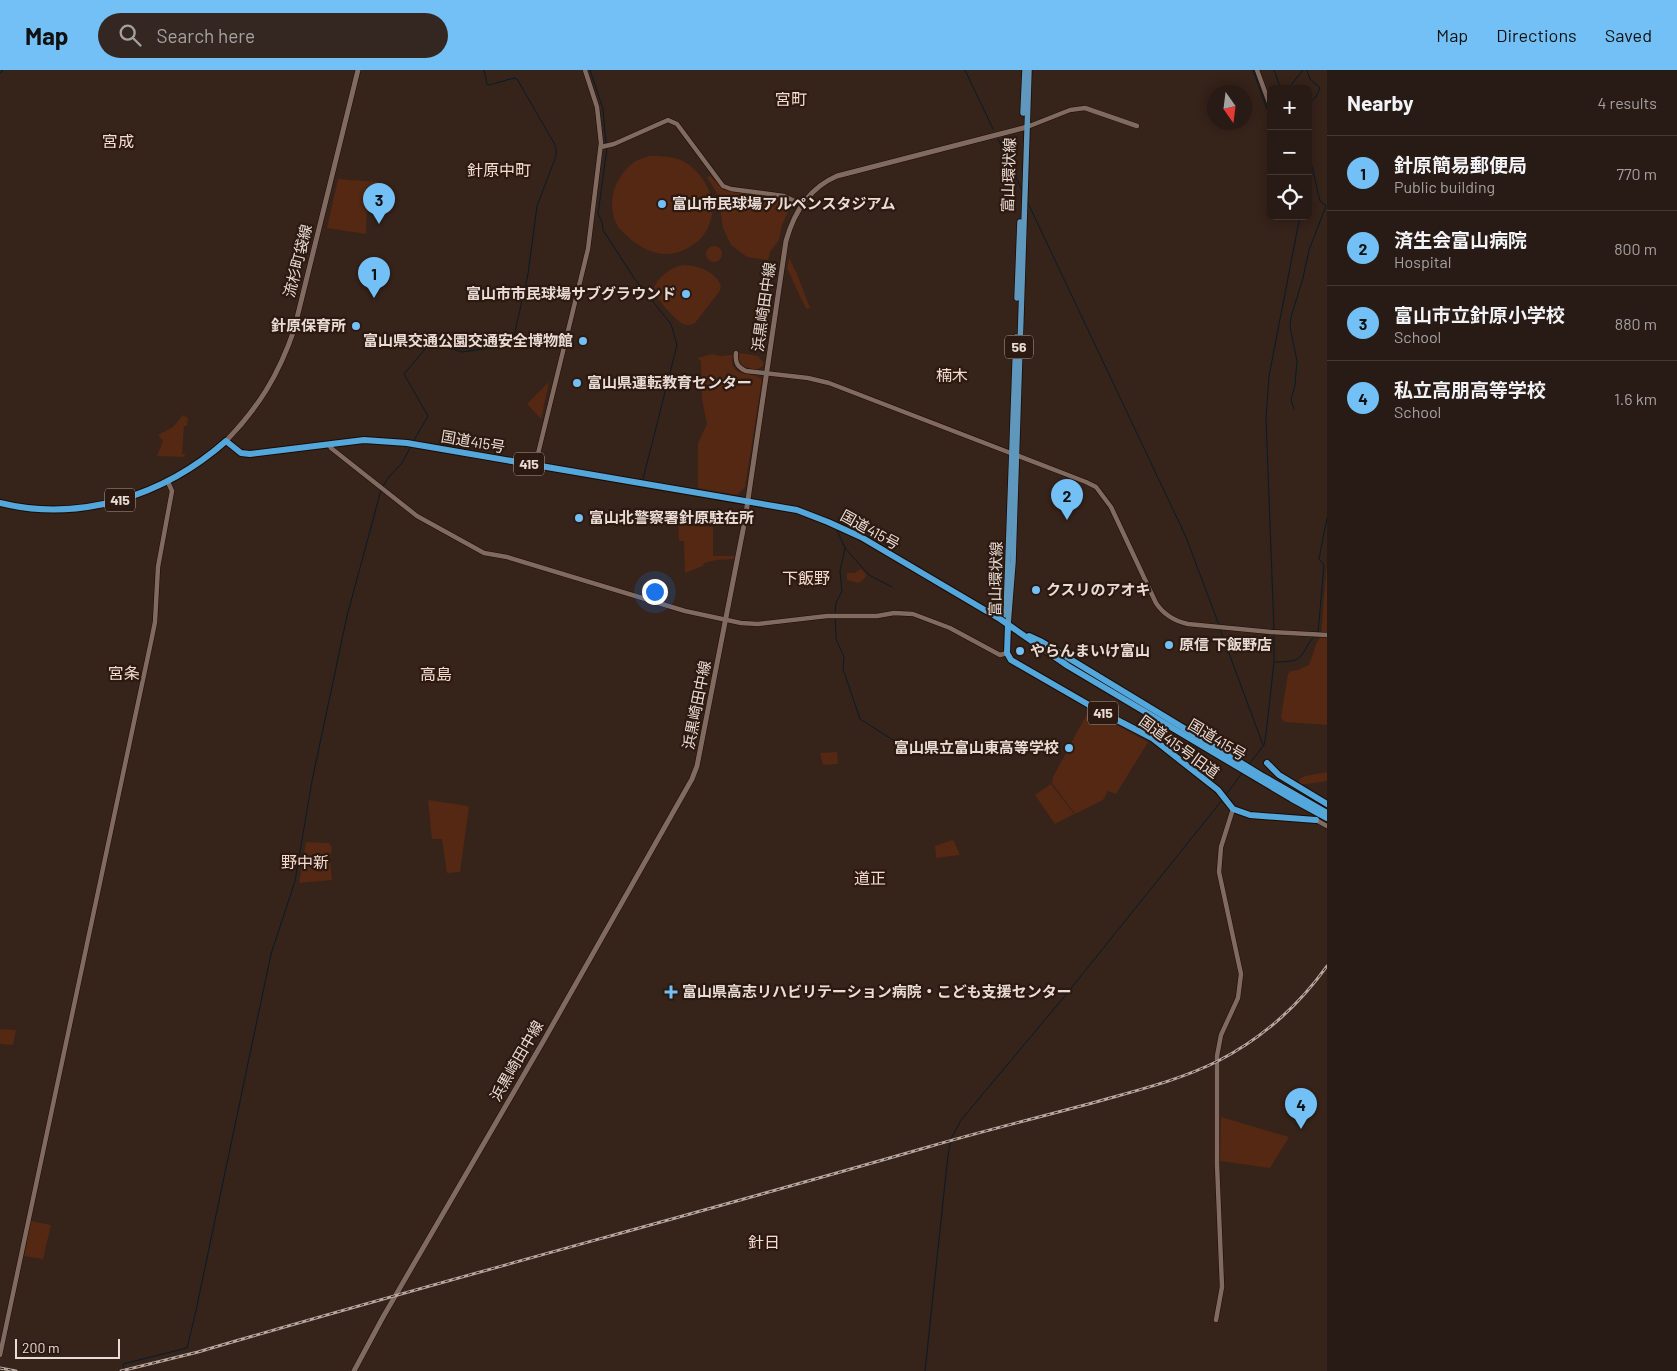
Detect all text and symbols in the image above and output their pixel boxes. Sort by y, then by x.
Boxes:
search box [98,13,448,58]
text: Map [25,21,68,50]
icon: search [116,21,144,49]
text: Search here [156,24,255,47]
text: Map [1436,24,1468,46]
text: Directions [1496,24,1577,46]
text: Saved [1605,24,1652,46]
north arrow [1207,85,1252,130]
map controls [1267,85,1312,220]
button: + [1267,85,1312,130]
district label: 宮町 [775,89,807,108]
text: Nearby [1347,90,1413,115]
text: 4 results [1597,93,1657,112]
button: − [1267,130,1312,175]
district label: 宮成 [102,131,134,150]
street label: 富山環状線 [998,137,1018,213]
text: 針原簡易郵便局 [1394,153,1527,176]
district label: 針原中町 [467,160,531,179]
text: 1 [1360,164,1366,183]
text: 770 m [1616,164,1657,183]
button: locate [1267,175,1312,220]
text: Public building [1394,177,1495,196]
pin: 3 [363,183,395,224]
place label: 富山市民球場アルペンスタジアム [672,194,896,212]
marker: 富山市民球場アルペンスタジアム [656,198,668,210]
street label: 流杉町袋線 [279,222,315,299]
text: 済生会富山病院 [1394,228,1527,251]
text: 2 [1359,239,1367,258]
text: 800 m [1614,239,1657,258]
text: Hospital [1394,252,1451,271]
pin: 1 [358,257,390,298]
street label: 浜黒崎田中線 [748,261,778,353]
place label: 富山市市民球場サブグラウンド [466,284,676,302]
marker: 富山市市民球場サブグラウンド [680,288,692,300]
text: 富山市立針原小学校 [1394,303,1565,326]
text: 3 [1359,314,1367,333]
text: 880 m [1615,314,1657,333]
place label: 針原保育所 [271,316,346,334]
marker: 針原保育所 [350,320,362,332]
text: School [1394,327,1441,346]
place label: 富山県交通公園交通安全博物館 [363,331,573,349]
marker: 富山県交通公園交通安全博物館 [577,335,589,347]
road number: 56 [1005,336,1033,358]
district label: 楠木 [936,365,968,384]
place label: 富山県運転教育センター [587,373,752,391]
marker: 富山県運転教育センター [571,377,583,389]
text: 私立高朋高等学校 [1394,378,1546,401]
text: 4 [1358,389,1368,408]
text: 1.6 km [1614,389,1657,408]
text: School [1394,402,1441,421]
street label: 国道415号 [440,427,507,456]
road number: 415 [514,452,544,476]
pin: 2 [1051,479,1083,520]
road number: 415 [105,488,135,512]
street label: 国道415号 [838,506,903,553]
place label: 富山北警察署針原駐在所 [589,508,754,526]
marker: 富山北警察署針原駐在所 [573,512,585,524]
street label: 富山環状線 [985,541,1005,617]
district label: 下飯野 [782,568,830,587]
your location [642,579,668,605]
place label: クスリのアオキ [1046,580,1151,598]
marker: クスリのアオキ [1030,584,1042,596]
place label: 原信 下飯野店 [1179,635,1272,653]
marker: 原信 下飯野店 [1163,639,1175,651]
place label: やらんまいけ富山 [1030,641,1150,659]
marker: やらんまいけ富山 [1014,645,1026,657]
street label: 浜黒崎田中線 [679,659,713,751]
district label: 宮条 [108,663,140,682]
district label: 高島 [420,664,452,683]
road number: 415 [1088,702,1118,724]
street label: 国道415号旧道 [1136,711,1223,781]
street label: 国道415号 [1185,715,1250,764]
place label: 富山県立富山東高等学校 [894,738,1059,756]
marker: 富山県立富山東高等学校 [1063,742,1075,754]
district label: 野中新 [281,852,329,871]
district label: 道正 [854,868,886,887]
place label: 富山県高志リハビリテーション病院・こども支援センター [682,982,1072,1000]
marker: 富山県高志リハビリテーション病院・こども支援センター [664,985,678,999]
street label: 浜黒崎田中線 [486,1017,546,1104]
pin: 4 [1285,1088,1317,1129]
district label: 針日 [748,1232,780,1251]
scale bar [15,1336,120,1359]
text: 200 m [22,1339,60,1356]

